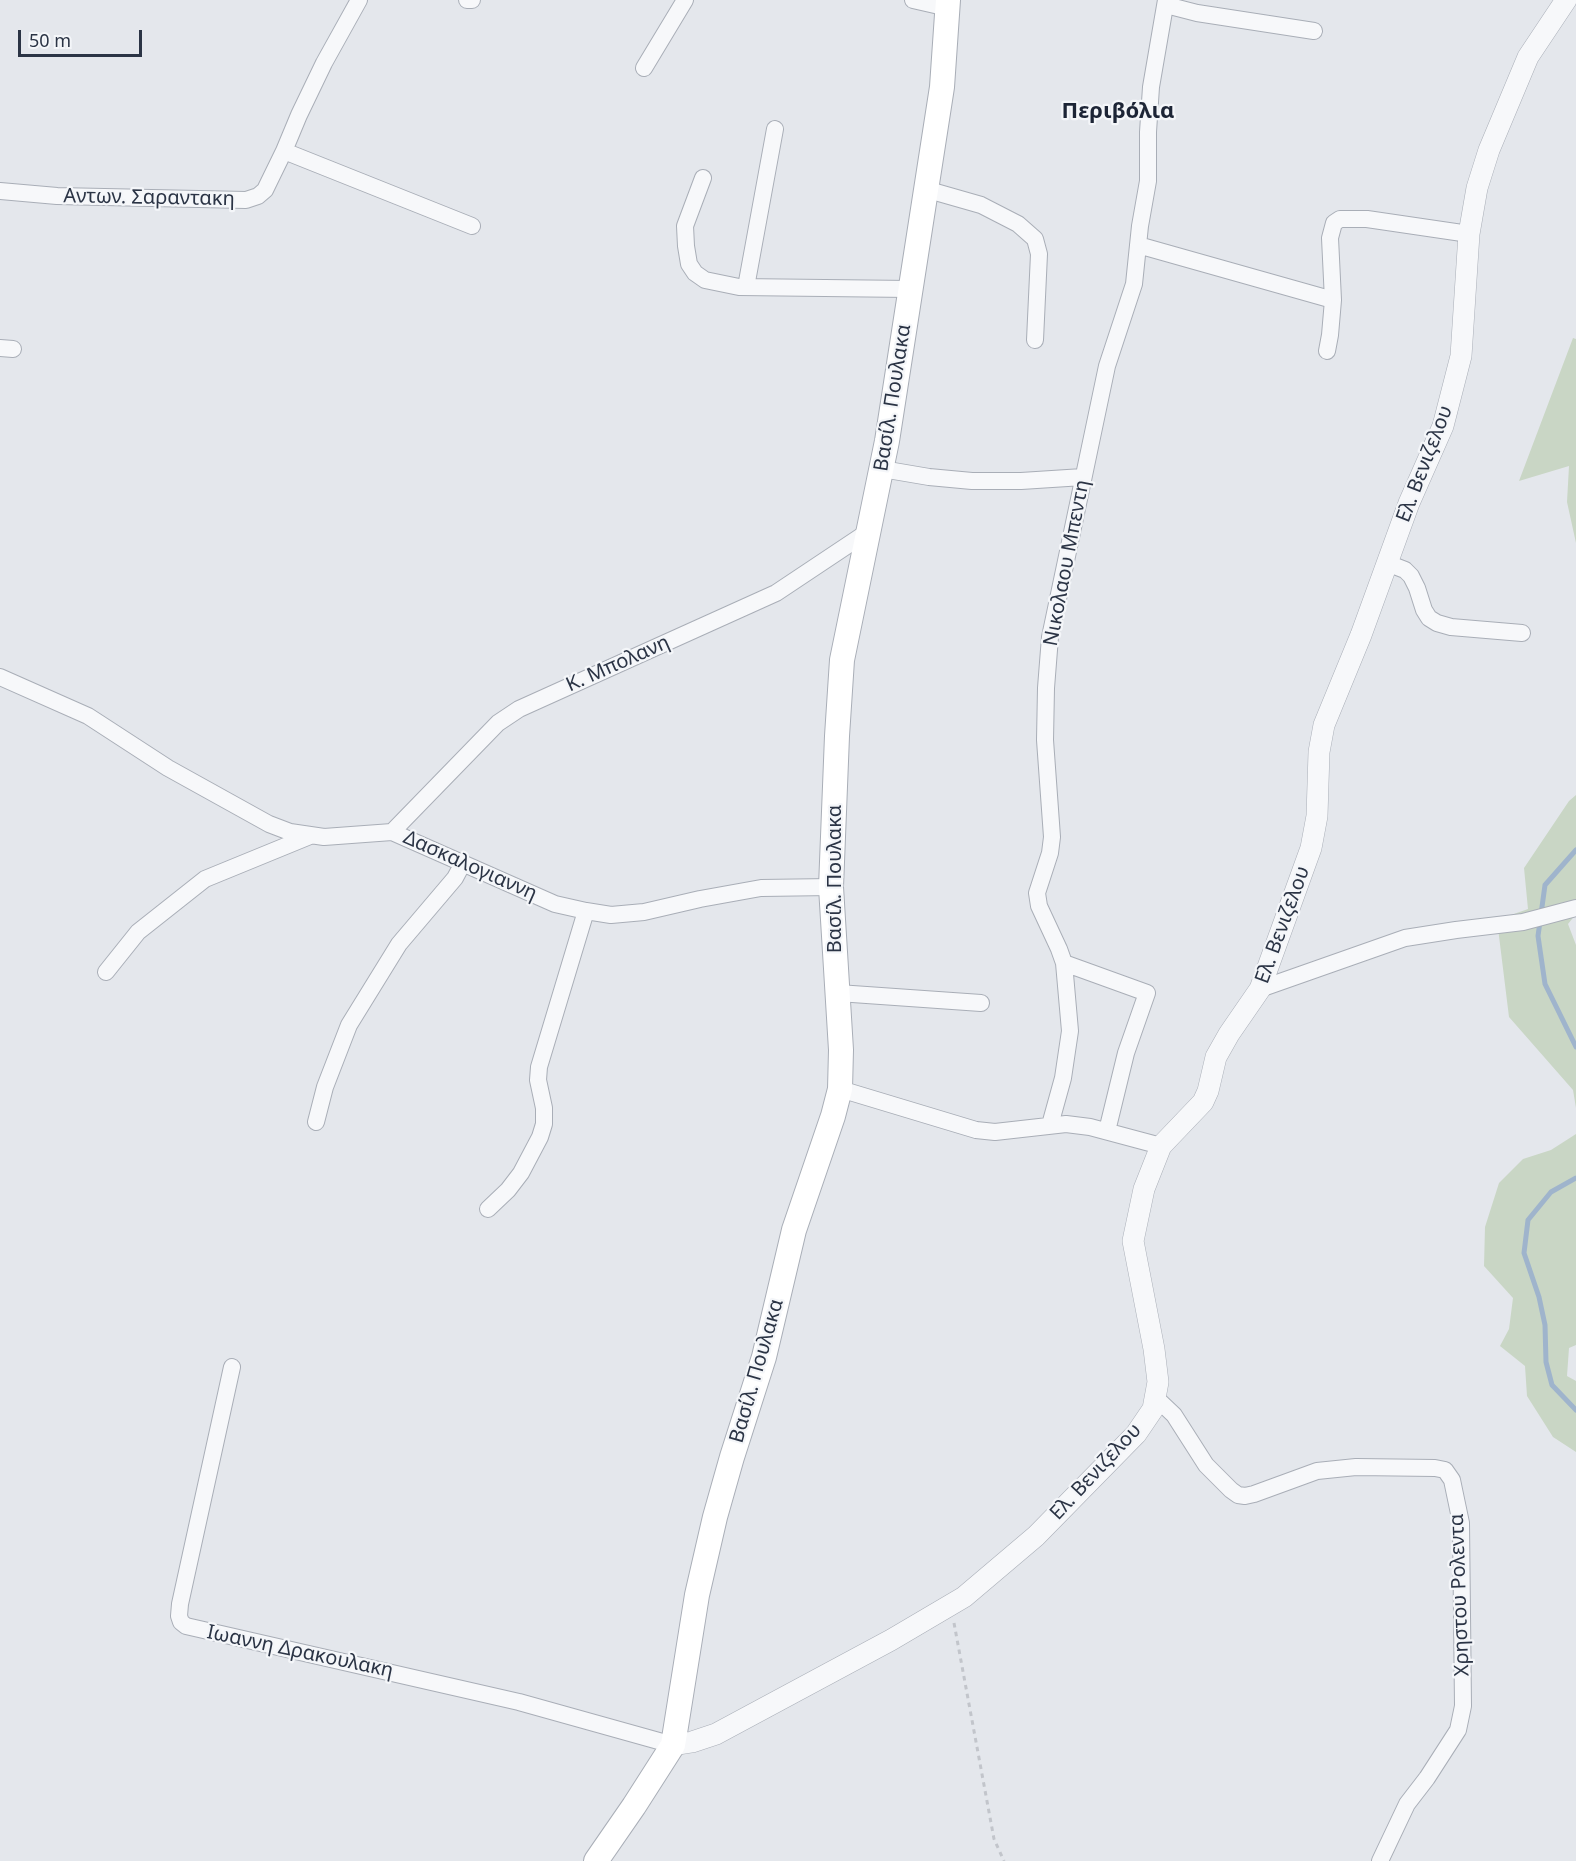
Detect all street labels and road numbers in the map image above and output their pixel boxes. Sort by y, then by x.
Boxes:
street label: Αντων. Σαραντακη [63,185,235,211]
street label: Βασίλ. Πουλακα [870,323,916,473]
street label: Ελ. Βενιζελου [1392,402,1458,526]
street label: Νικολαου Μπεντη [1039,478,1095,648]
street label: Κ. Μπολανη [563,631,673,697]
street label: Βασίλ. Πουλακα [823,805,847,953]
street label: Δασκαλογιαννη [399,826,541,906]
street label: Ελ. Βενιζελου [1251,863,1315,987]
street label: Βασίλ. Πουλακα [725,1296,789,1446]
street label: Ελ. Βενιζελου [1045,1419,1147,1525]
street label: Χρηστου Ρολεντα [1445,1513,1475,1677]
street label: Ιωαννη Δρακουλακη [205,1621,395,1683]

